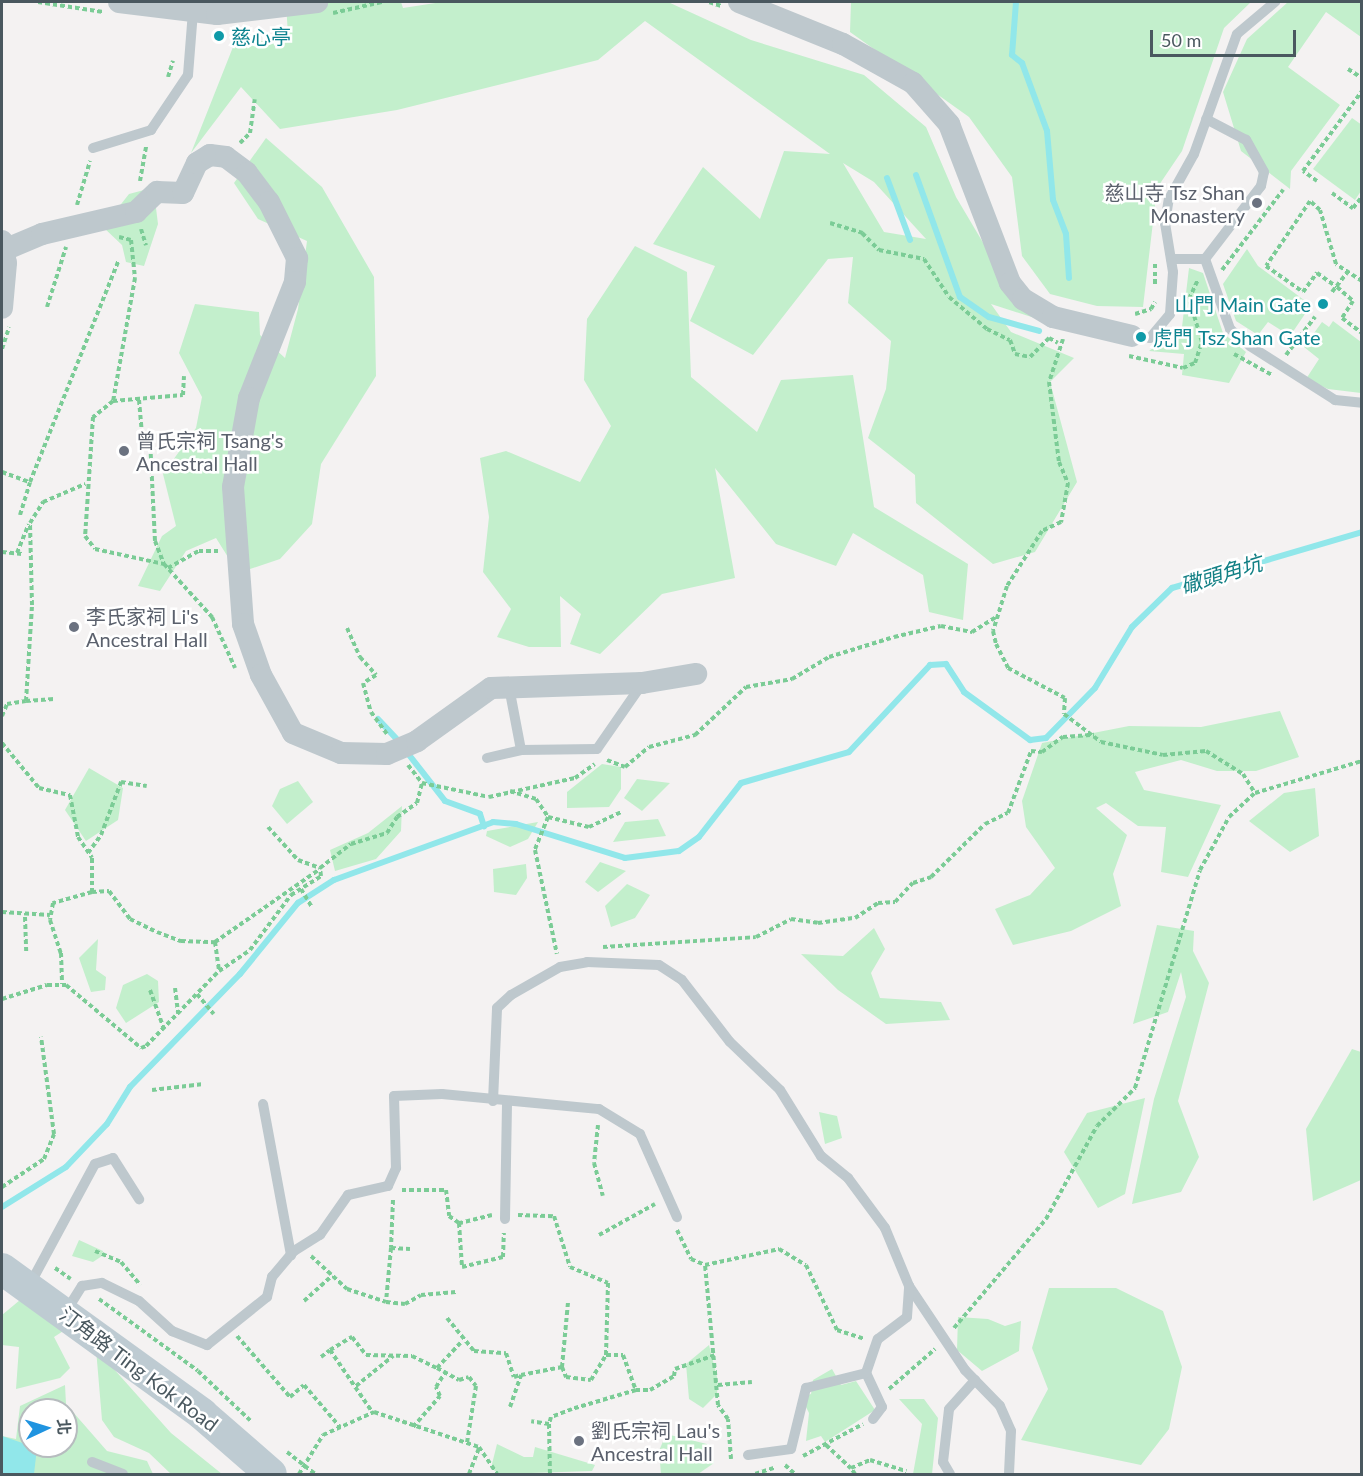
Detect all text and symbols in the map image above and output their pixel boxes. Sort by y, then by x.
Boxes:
scale bar [1153,18,1298,56]
place label: 慈心亭 [231,24,291,48]
marker: 慈心亭 [212,29,226,43]
text: 50 m [1161,29,1201,51]
place label: 慈山寺 Tsz Shan Monastery [1105,180,1245,227]
marker: 慈山寺 Tsz Shan Monastery [1250,196,1264,210]
place label: 山門 Main Gate [1175,292,1311,316]
marker: 山門 Main Gate [1316,297,1330,311]
place label: 虎門 Tsz Shan Gate [1153,325,1321,349]
marker: 虎門 Tsz Shan Gate [1134,330,1148,344]
place label: 曾氏宗祠 Tsang's Ancestral Hall [136,428,283,475]
marker: 曾氏宗祠 Tsang's Ancestral Hall [117,444,131,458]
water label: 䃟頭角坑 [1177,550,1265,598]
place label: 李氏家祠 Li's Ancestral Hall [86,604,208,651]
marker: 李氏家祠 Li's Ancestral Hall [67,620,81,634]
street label: 汀角路 Ting Kok Road [55,1302,223,1436]
north arrow [18,1398,78,1458]
text: 北 [54,1418,74,1435]
place label: 劉氏宗祠 Lau's Ancestral Hall [591,1418,720,1465]
marker: 劉氏宗祠 Lau's Ancestral Hall [572,1434,586,1448]

